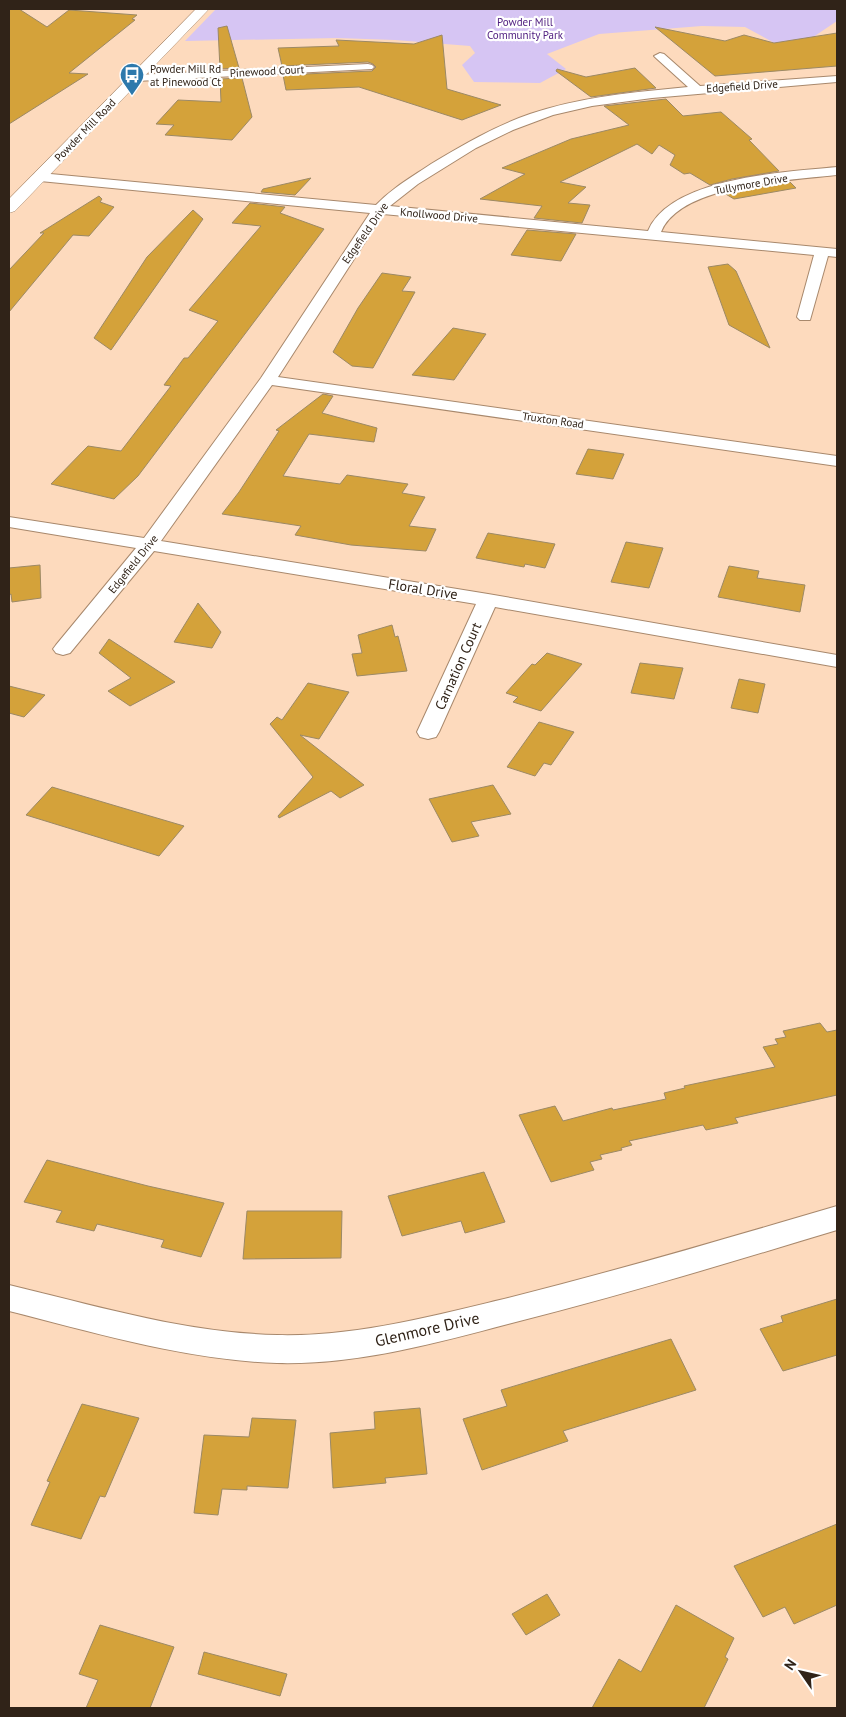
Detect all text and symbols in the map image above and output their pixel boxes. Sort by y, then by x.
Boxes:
park label: Powder Mill Community Park [487,15,564,42]
bus stop icon: Powder Mill Rd at Pinewood Ct [119,62,145,96]
place label: Powder Mill Rd at Pinewood Ct [150,62,221,89]
street label: Pinewood Court [229,62,305,80]
street label: Edgefield Drive [706,76,779,95]
street label: Powder Mill Road [51,96,119,164]
street label: Tullymore Drive [713,171,789,197]
street label: Edgefield Drive [339,199,391,266]
street label: Knollwood Drive [400,205,479,225]
street label: Truxton Road [521,409,585,431]
street label: Edgefield Drive [105,531,161,596]
street label: Floral Drive [387,575,459,603]
street label: Carnation Court [431,619,485,713]
street label: Glenmore Drive [373,1307,481,1351]
north arrow [776,1647,826,1697]
text: N [780,1656,800,1674]

